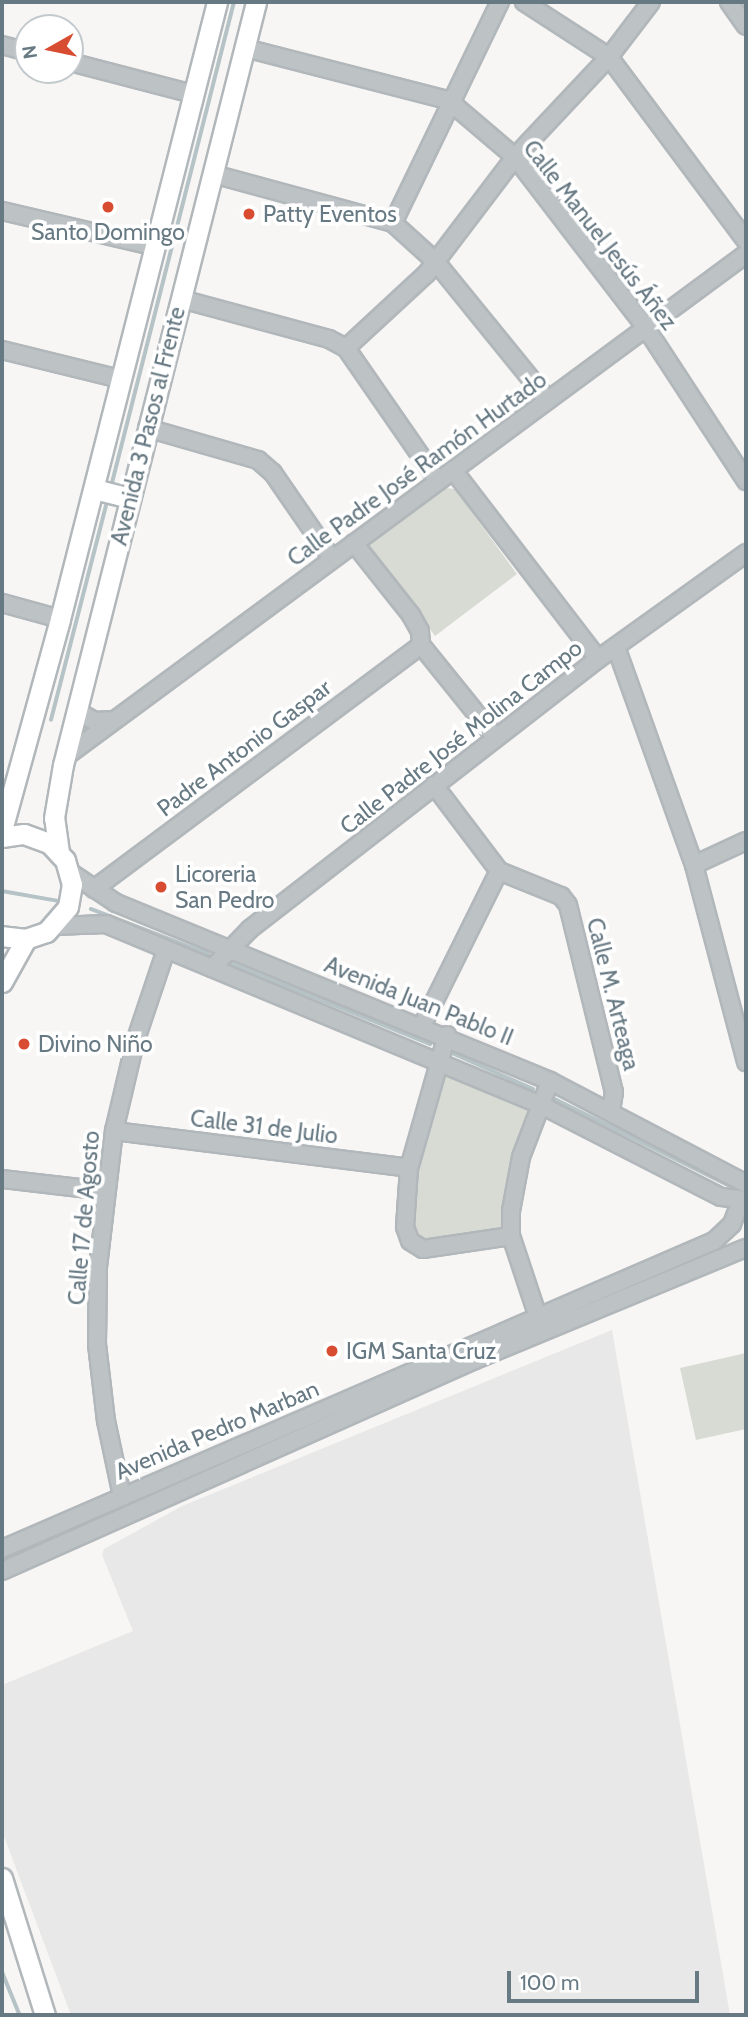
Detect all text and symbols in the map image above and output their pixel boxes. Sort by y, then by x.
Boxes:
north arrow [14,14,84,84]
text: N [17,44,42,60]
street label: Calle Manuel Jesús Áñez [517,135,683,335]
marker: Santo Domingo [100,199,116,215]
place label: Patty Eventos [263,200,397,228]
marker: Patty Eventos [241,206,257,222]
place label: Santo Domingo [31,218,185,246]
street label: Avenida 3 Pasos al Frente [105,304,191,548]
street label: Calle Padre José Ramón Hurtado [282,366,552,572]
street label: Calle Padre José Molina Campo [335,634,587,840]
street label: Padre Antonio Gaspar [152,674,336,822]
place label: Licoreria San Pedro [175,860,275,914]
marker: Licoreria San Pedro [153,879,169,895]
street label: Calle M. Arteaga [581,915,645,1073]
street label: Avenida Juan Pablo II [321,951,517,1051]
place label: Divino Niño [38,1030,153,1058]
marker: Divino Niño [16,1036,32,1052]
street label: Calle 31 de Julio [189,1104,339,1150]
street label: Calle 17 de Agosto [63,1130,105,1306]
place label: IGM Santa Cruz [346,1337,496,1365]
marker: IGM Santa Cruz [324,1343,340,1359]
street label: Avenida Pedro Marban [111,1375,323,1485]
scale bar [510,1958,702,2002]
text: 100 m [520,1970,579,1995]

